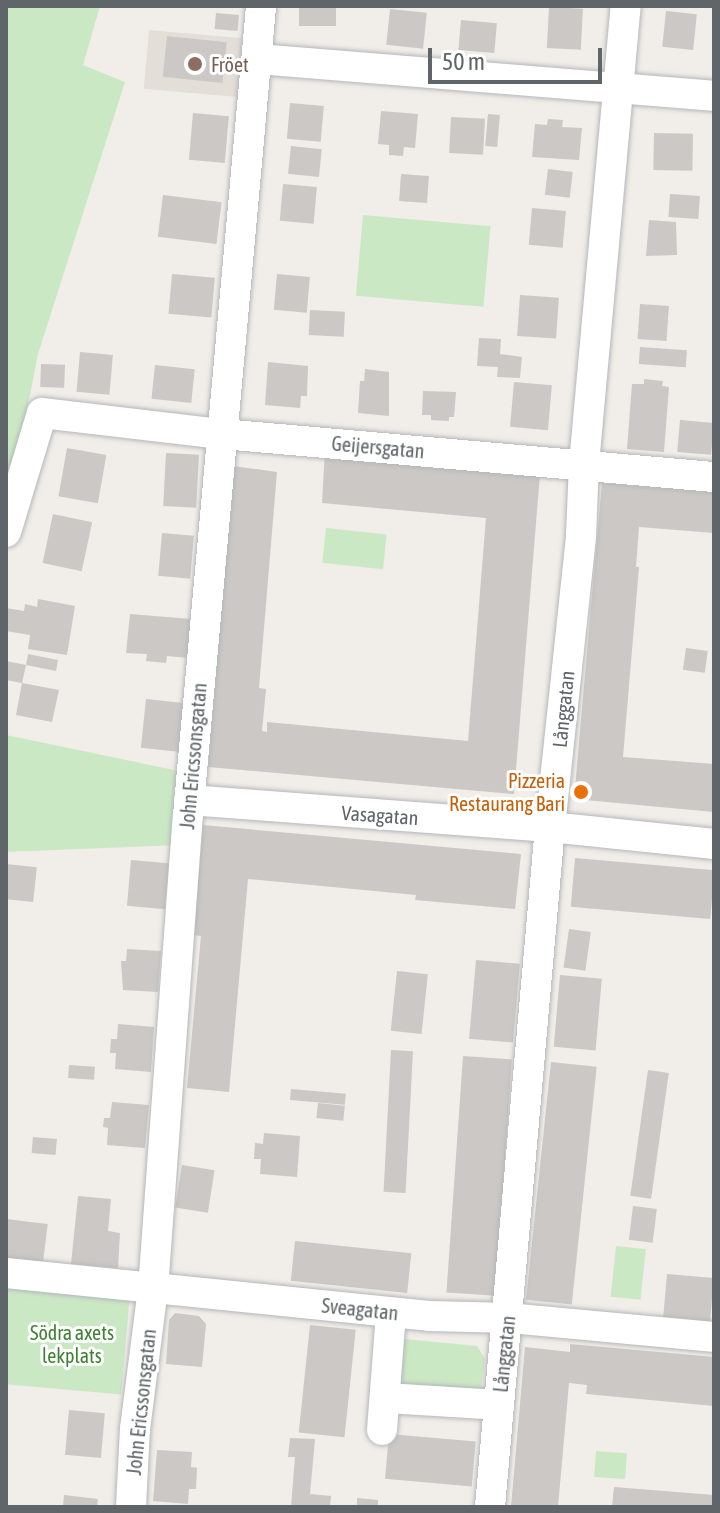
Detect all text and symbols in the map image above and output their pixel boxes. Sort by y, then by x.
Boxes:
scale bar [432,32,606,82]
text: 50 m [442,48,485,75]
place label: Fröet [211,52,249,76]
marker: Fröet [186,55,204,73]
street label: Geijersgatan [331,431,425,463]
street label: Långgatan [547,669,579,749]
street label: John Ericssonsgatan [175,682,211,830]
place label: Pizzeria Restaurang Bari [449,768,565,815]
marker: Pizzeria Restaurang Bari [572,783,590,801]
street label: Vasagatan [341,800,419,830]
street label: Sveagatan [321,1293,399,1325]
street label: Långgatan [488,1314,520,1394]
park label: Södra axets lekplats [30,1321,114,1368]
street label: John Ericssonsgatan [121,1328,161,1476]

